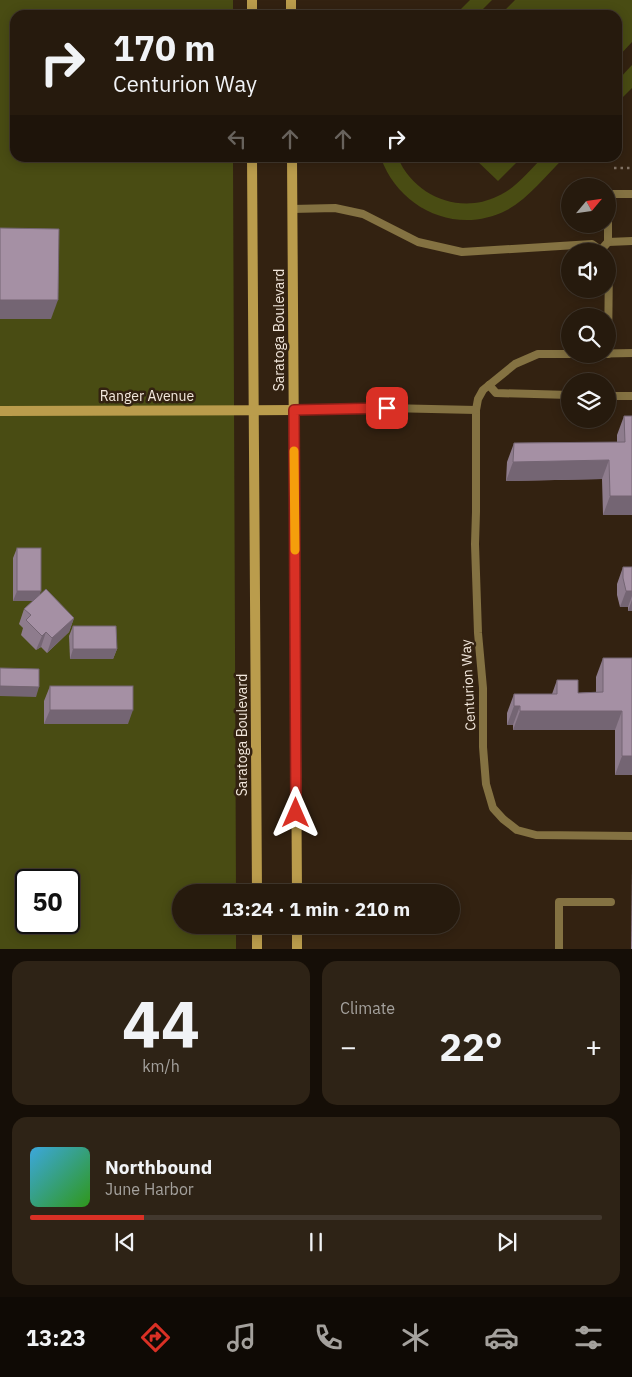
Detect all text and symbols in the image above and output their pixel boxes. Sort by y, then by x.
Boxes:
text: 170 m [113,25,216,71]
icon: right [30,30,95,95]
text: Centurion Way [113,69,257,98]
icon: left [223,125,251,153]
icon: ahead [276,125,304,153]
icon: ahead [329,125,357,153]
icon: right [382,125,410,153]
north arrow [561,178,616,232]
map controls [561,178,616,428]
button: sound [561,243,616,298]
street label: Saratoga Boulevard [270,269,288,391]
button: search [561,308,616,363]
button: layers [561,373,616,428]
street label: Ranger Avenue [100,387,195,405]
pin [366,387,408,429]
icon: arrive [373,394,401,422]
street label: Centurion Way [457,639,479,731]
street label: Saratoga Boulevard [233,674,251,796]
position arrow [269,786,321,838]
speed limit sign: 50 [15,869,80,934]
text: 13:24 · 1 min · 210 m [222,897,410,921]
text: 44 [122,981,200,1066]
text: Climate [340,998,395,1018]
text: 22° [439,1022,503,1071]
text: − [340,1028,357,1065]
text: + [585,1028,602,1065]
text: km/h [142,1056,180,1076]
text: Northbound [105,1155,212,1179]
text: June Harbor [105,1179,194,1199]
icon: previous [111,1228,139,1256]
icon: pause [302,1228,330,1256]
icon: next [493,1228,521,1256]
icon: directions [138,1320,173,1355]
icon: music [224,1320,259,1355]
icon: phone [311,1320,346,1355]
icon: climate [398,1320,433,1355]
icon: car [484,1320,519,1355]
icon: filters [571,1320,606,1355]
text: 13:23 [26,1323,86,1352]

